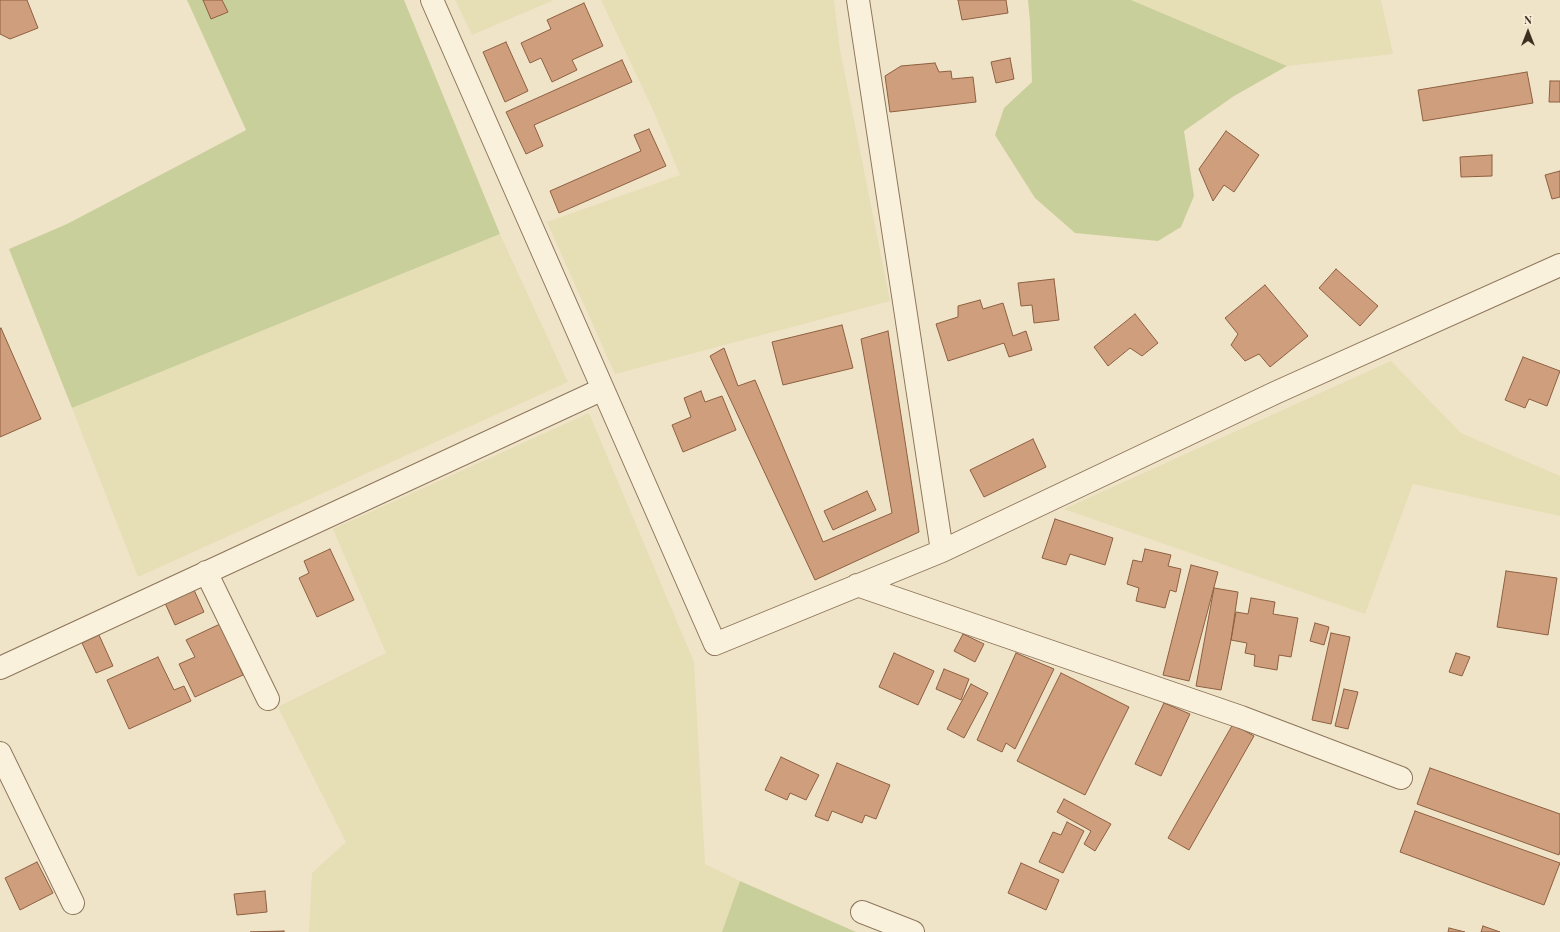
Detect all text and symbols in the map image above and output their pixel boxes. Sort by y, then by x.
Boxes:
north arrow [1508,12,1548,52]
text: N [1524,12,1532,27]

